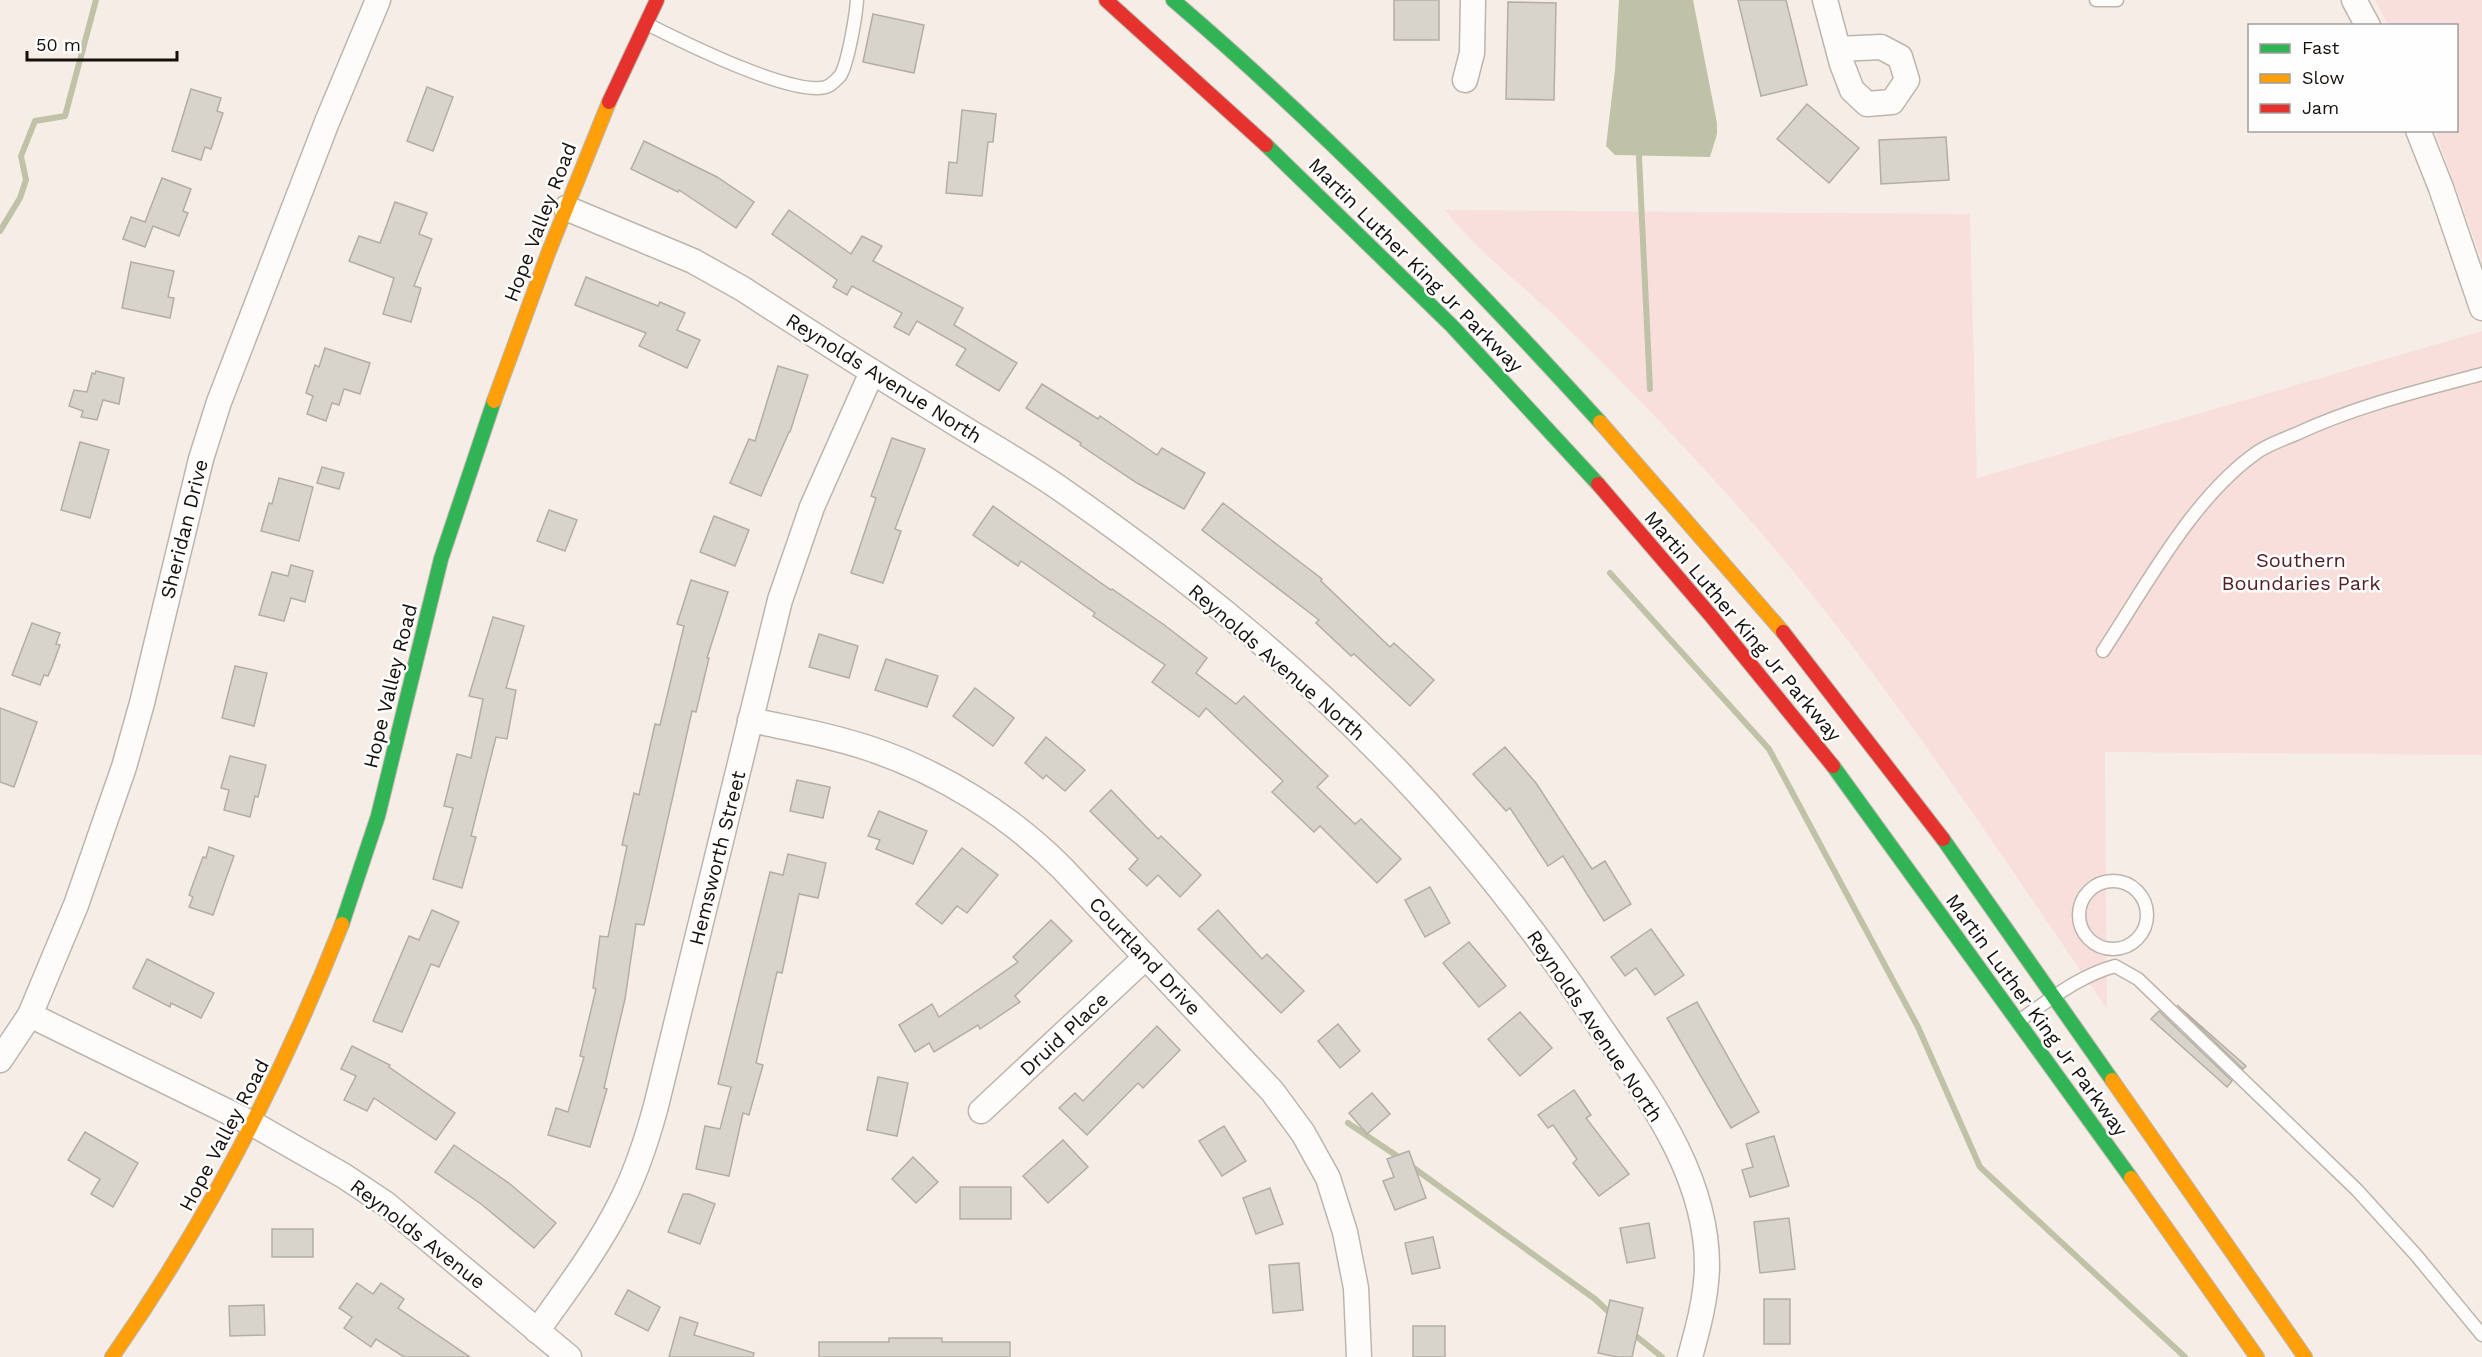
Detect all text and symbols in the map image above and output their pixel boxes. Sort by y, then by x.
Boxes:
scale bar [27,24,177,62]
legend [2248,24,2458,132]
text: 50 m [36,34,81,55]
text: Fast [2302,37,2340,58]
text: Slow [2302,67,2345,88]
text: Jam [2302,97,2339,118]
street label: Hope Valley Road [499,139,581,305]
street label: Martin Luther King Jr Parkway [1304,153,1529,378]
street label: Reynolds Avenue North [782,308,986,448]
street label: Sheridan Drive [155,457,213,601]
street label: Martin Luther King Jr Parkway [1639,506,1847,747]
park label: Southern Boundaries Park [2221,548,2381,595]
street label: Reynolds Avenue North [1184,579,1370,745]
street label: Hope Valley Road [358,601,422,771]
street label: Hemsworth Street [684,768,750,948]
street label: Martin Luther King Jr Parkway [1941,889,2133,1141]
street label: Courtland Drive [1084,892,1206,1020]
street label: Reynolds Avenue North [1522,925,1668,1127]
street label: Druid Place [1015,987,1113,1081]
street label: Hope Valley Road [174,1055,274,1215]
street label: Reynolds Avenue [346,1174,490,1294]

